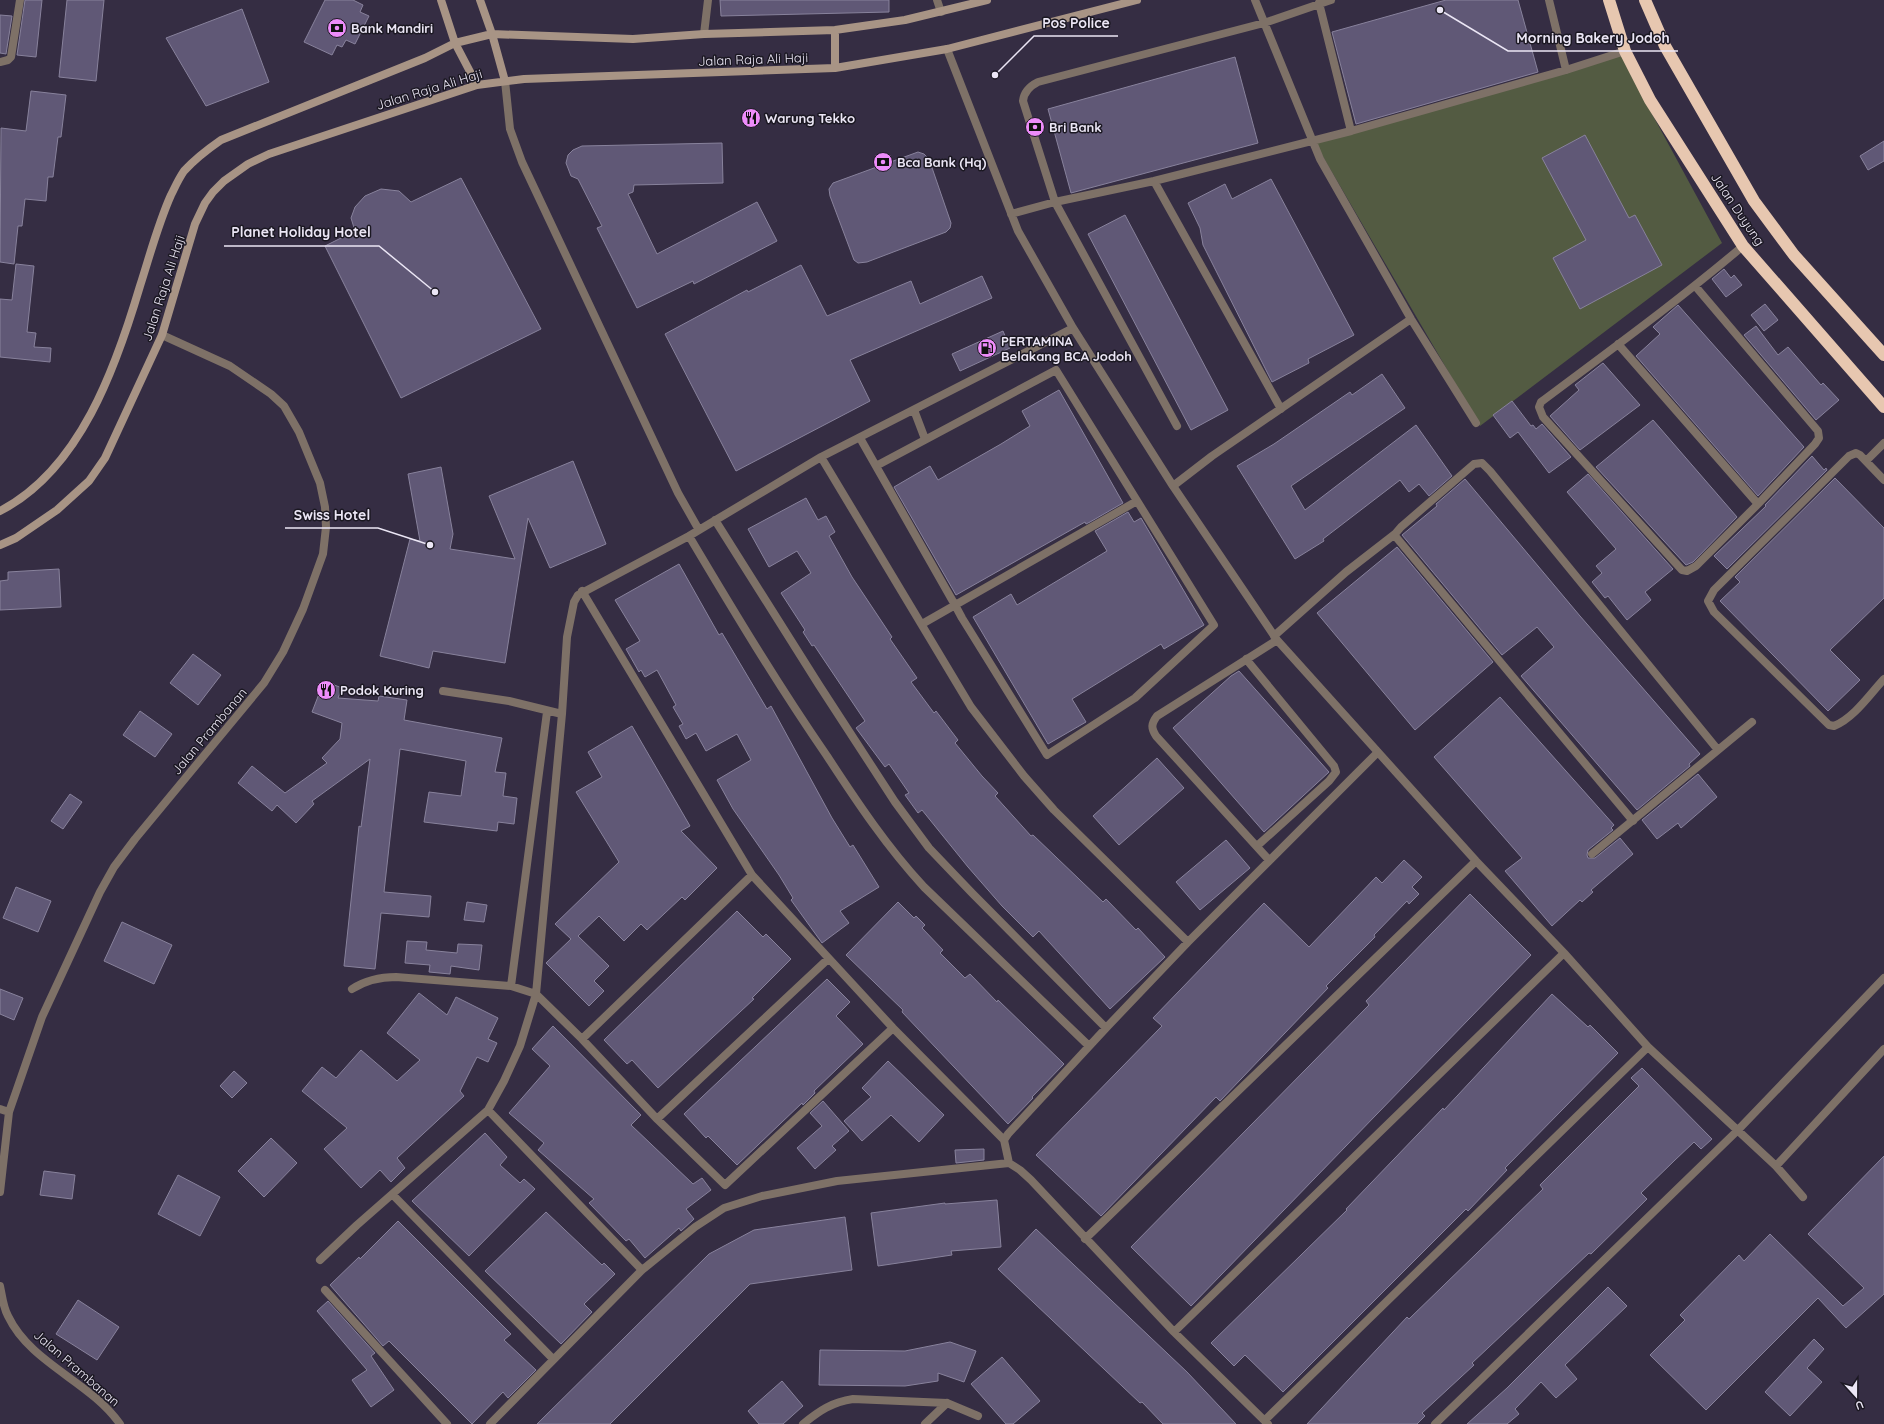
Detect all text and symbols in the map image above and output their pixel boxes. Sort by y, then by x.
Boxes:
callout: Pos Police [1034,10,1118,36]
text: Pos Police [1042,14,1110,32]
bank icon: Bank Mandiri [326,17,348,39]
place label: Bank Mandiri [351,20,433,36]
callout: Morning Bakery Jodoh [1508,25,1678,51]
text: Morning Bakery Jodoh [1516,29,1670,47]
street label: Jalan Raja Ali Haji [698,49,808,69]
street label: Jalan Raja Ali Haji [374,65,484,113]
restaurant icon: Warung Tekko [740,107,762,129]
place label: Warung Tekko [765,110,855,126]
bank icon: Bri Bank [1024,116,1046,138]
place label: Bri Bank [1049,119,1102,135]
bank icon: Bca Bank (Hq) [872,151,894,173]
place label: Bca Bank (Hq) [897,154,987,170]
street label: Jalan Duyung [1708,170,1768,248]
callout: Planet Holiday Hotel [224,220,379,246]
text: Planet Holiday Hotel [231,223,371,241]
street label: Jalan Raja Ali Haji [138,233,188,343]
place label: PERTAMINA Belakang BCA Jodoh [1001,333,1132,364]
fuel station icon: PERTAMINA Belakang BCA Jodoh [976,337,998,359]
callout: Swiss Hotel [285,502,378,528]
text: Swiss Hotel [294,506,370,524]
restaurant icon: Podok Kuring [315,679,337,701]
place label: Podok Kuring [340,682,424,698]
street label: Jalan Prambanan [168,684,250,778]
street label: Jalan Prambanan [31,1326,123,1410]
north arrow [1836,1376,1876,1416]
text: U [1853,1397,1866,1413]

